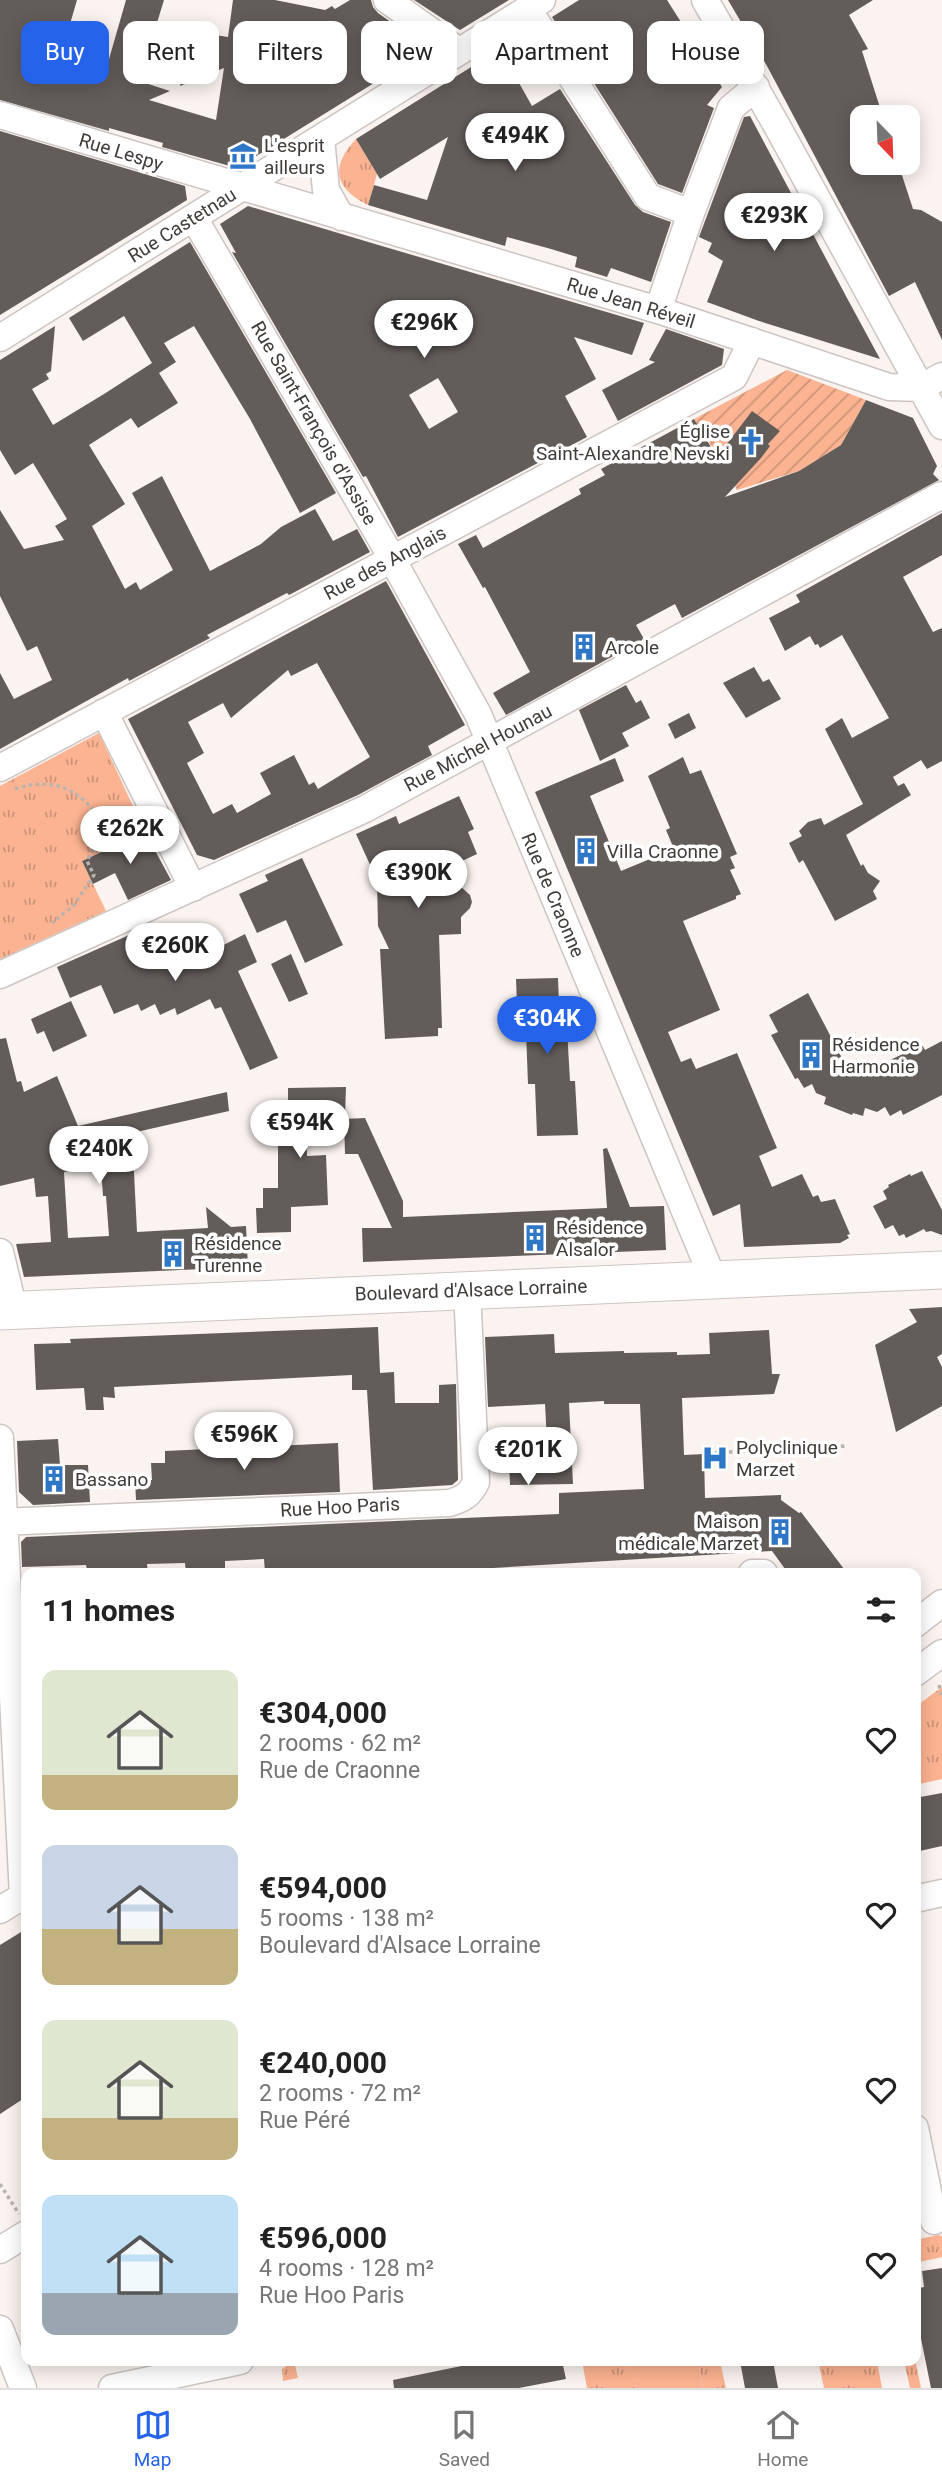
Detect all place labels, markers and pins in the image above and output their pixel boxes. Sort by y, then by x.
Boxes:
pin: €494K [466,114,564,173]
place label: L'esprit ailleurs [264,134,325,179]
museum icon: L'esprit ailleurs [228,141,258,171]
pin: €293K [725,194,823,253]
pin: €296K [375,300,473,360]
place label: Église Saint-Alexandre Nevski [536,420,730,465]
church icon: Église Saint-Alexandre Nevski [736,427,766,457]
building icon: Arcole [569,632,599,662]
place label: Arcole [605,636,659,659]
pin: €262K [81,806,179,866]
building icon: Villa Craonne [571,836,601,866]
place label: Villa Craonne [607,840,719,863]
pin: €390K [369,850,467,910]
pin: €260K [126,923,224,983]
pin: €304K [498,996,596,1056]
place label: Résidence Harmonie [832,1033,920,1078]
building icon: Résidence Harmonie [796,1040,826,1070]
pin: €594K [251,1100,349,1160]
pin: €240K [50,1126,148,1186]
place label: Résidence Alsalor [556,1216,644,1261]
building icon: Résidence Alsalor [520,1223,550,1253]
place label: Résidence Turenne [194,1232,282,1277]
building icon: Résidence Turenne [158,1239,188,1269]
pin: €596K [195,1412,293,1472]
pin: €201K [479,1428,577,1487]
place label: Polyclinique Marzet [736,1436,838,1481]
hospital icon: Polyclinique Marzet [700,1443,730,1473]
building icon: Bassano [39,1464,69,1494]
place label: Bassano [75,1468,148,1491]
place label: Maison médicale Marzet [618,1510,759,1555]
building icon: Maison médicale Marzet [765,1517,795,1547]

